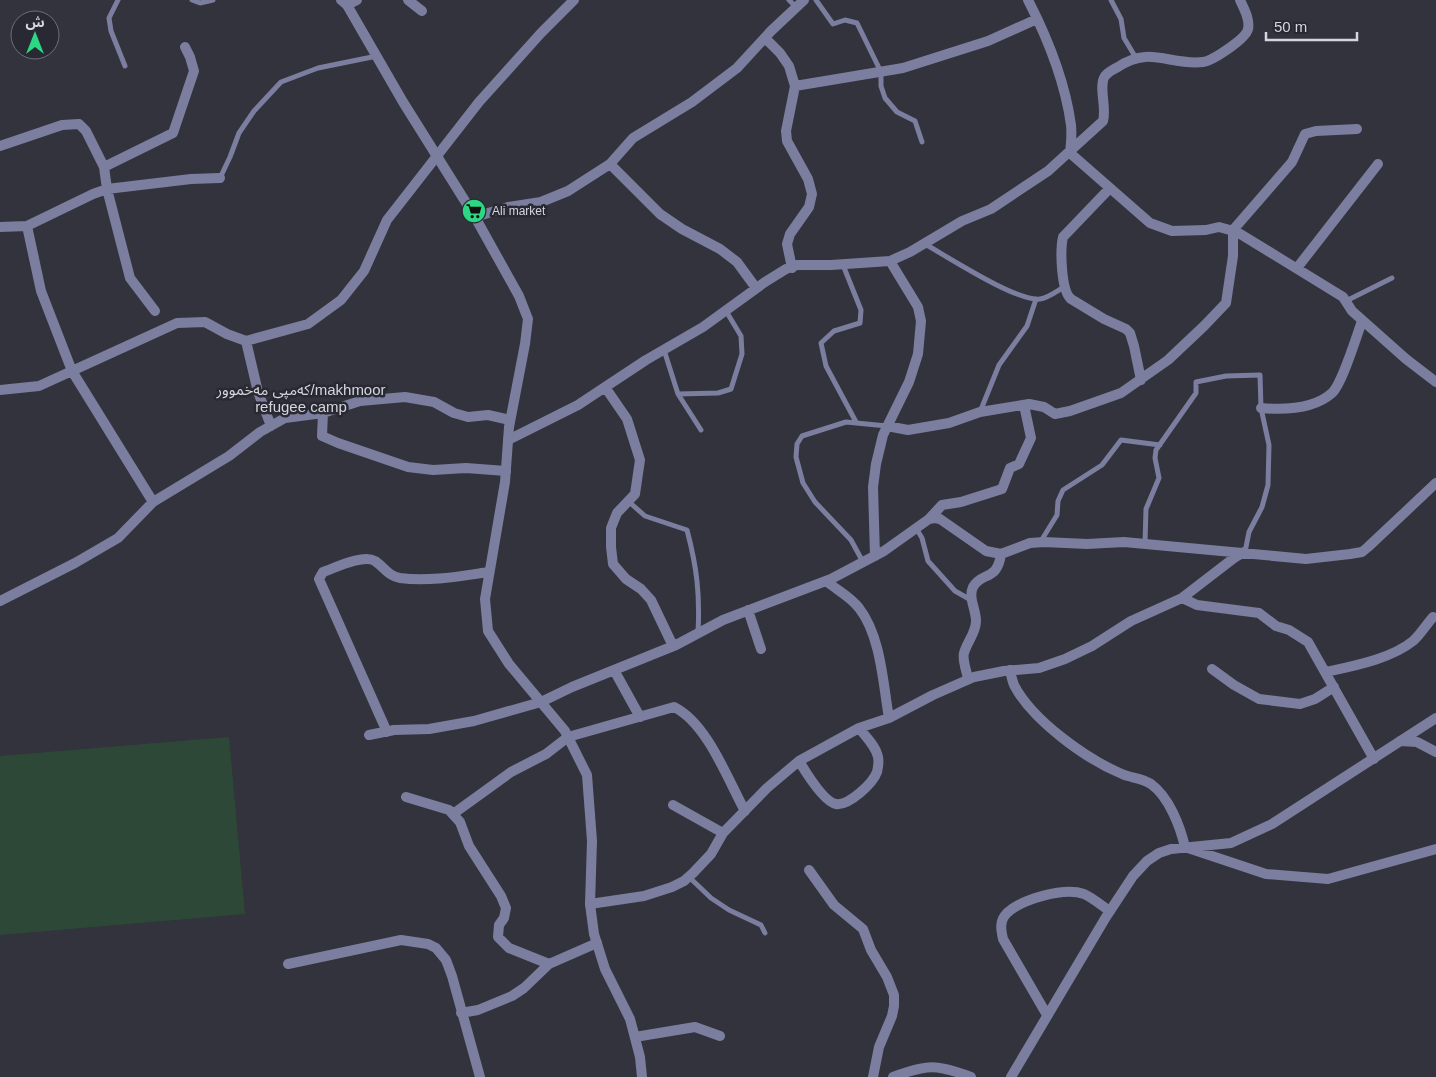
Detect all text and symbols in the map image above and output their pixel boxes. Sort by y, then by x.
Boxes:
north arrow [10,10,60,60]
scale bar [1266,10,1357,42]
text: ش [25,14,45,30]
text: 50 m [1274,18,1307,35]
supermarket icon: Ali market [461,198,487,224]
place label: Ali market [492,204,546,218]
district label: کەمپی مەخموور/makhmoor refugee camp [215,381,386,415]

